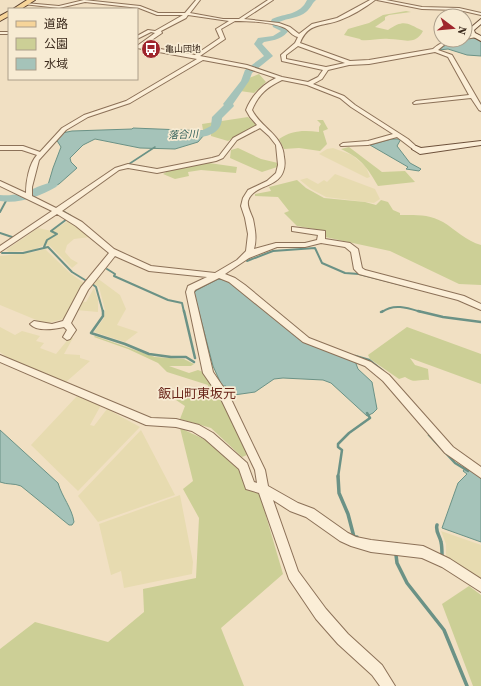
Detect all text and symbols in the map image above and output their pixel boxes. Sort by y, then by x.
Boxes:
legend [8,8,138,80]
north arrow [433,8,473,48]
text: 道路 [44,16,68,32]
text: N [454,25,470,37]
text: 公園 [44,36,68,52]
bus stop icon: 亀山団地 [140,38,162,60]
place label: 亀山団地 [165,43,201,55]
text: 水域 [44,56,68,72]
water label: 落合川 [168,127,199,142]
district label: 飯山町東坂元 [158,385,236,402]

